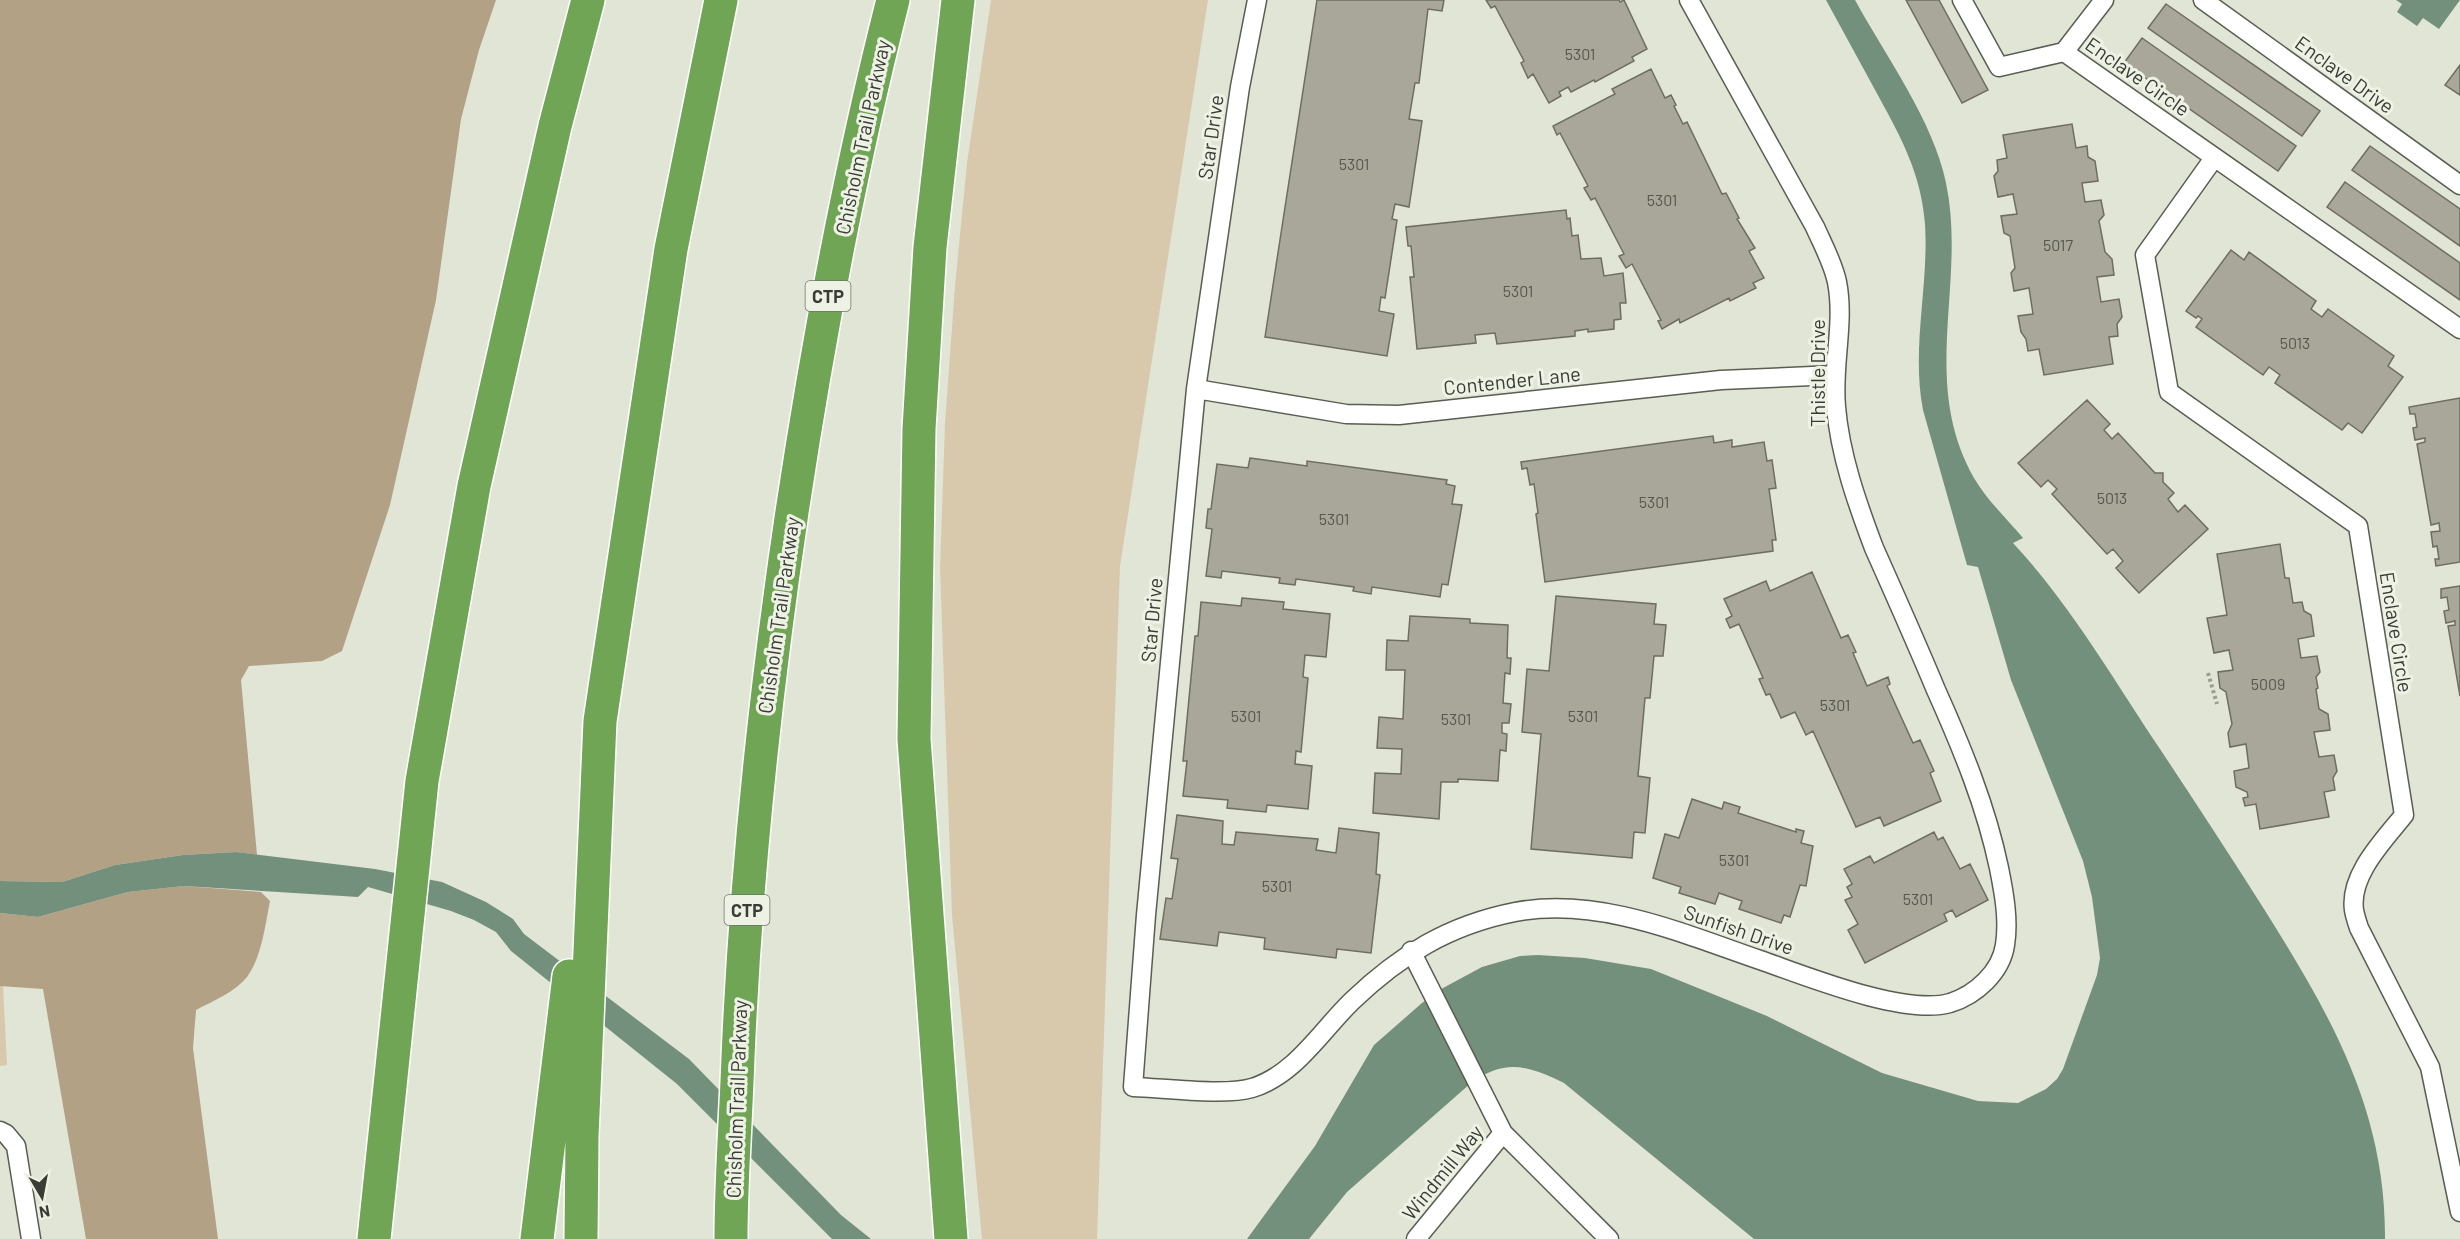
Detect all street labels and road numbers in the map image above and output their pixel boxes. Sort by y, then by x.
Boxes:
street label: Enclave Drive [2291,30,2399,118]
street label: Enclave Circle [2081,31,2195,121]
street label: Chisholm Trail Parkway [830,37,894,237]
street label: Star Drive [1192,93,1228,181]
road number: CTP [806,281,850,311]
street label: Thistle Drive [1805,319,1829,427]
street label: Contender Lane [1442,361,1582,399]
street label: Chisholm Trail Parkway [752,515,804,715]
street label: Enclave Circle [2376,570,2418,694]
street label: Star Drive [1135,577,1167,663]
road number: CTP [724,895,770,925]
street label: Sunfish Drive [1681,899,1797,959]
street label: Chisholm Trail Parkway [721,999,751,1199]
street label: Windmill Way [1396,1120,1488,1224]

